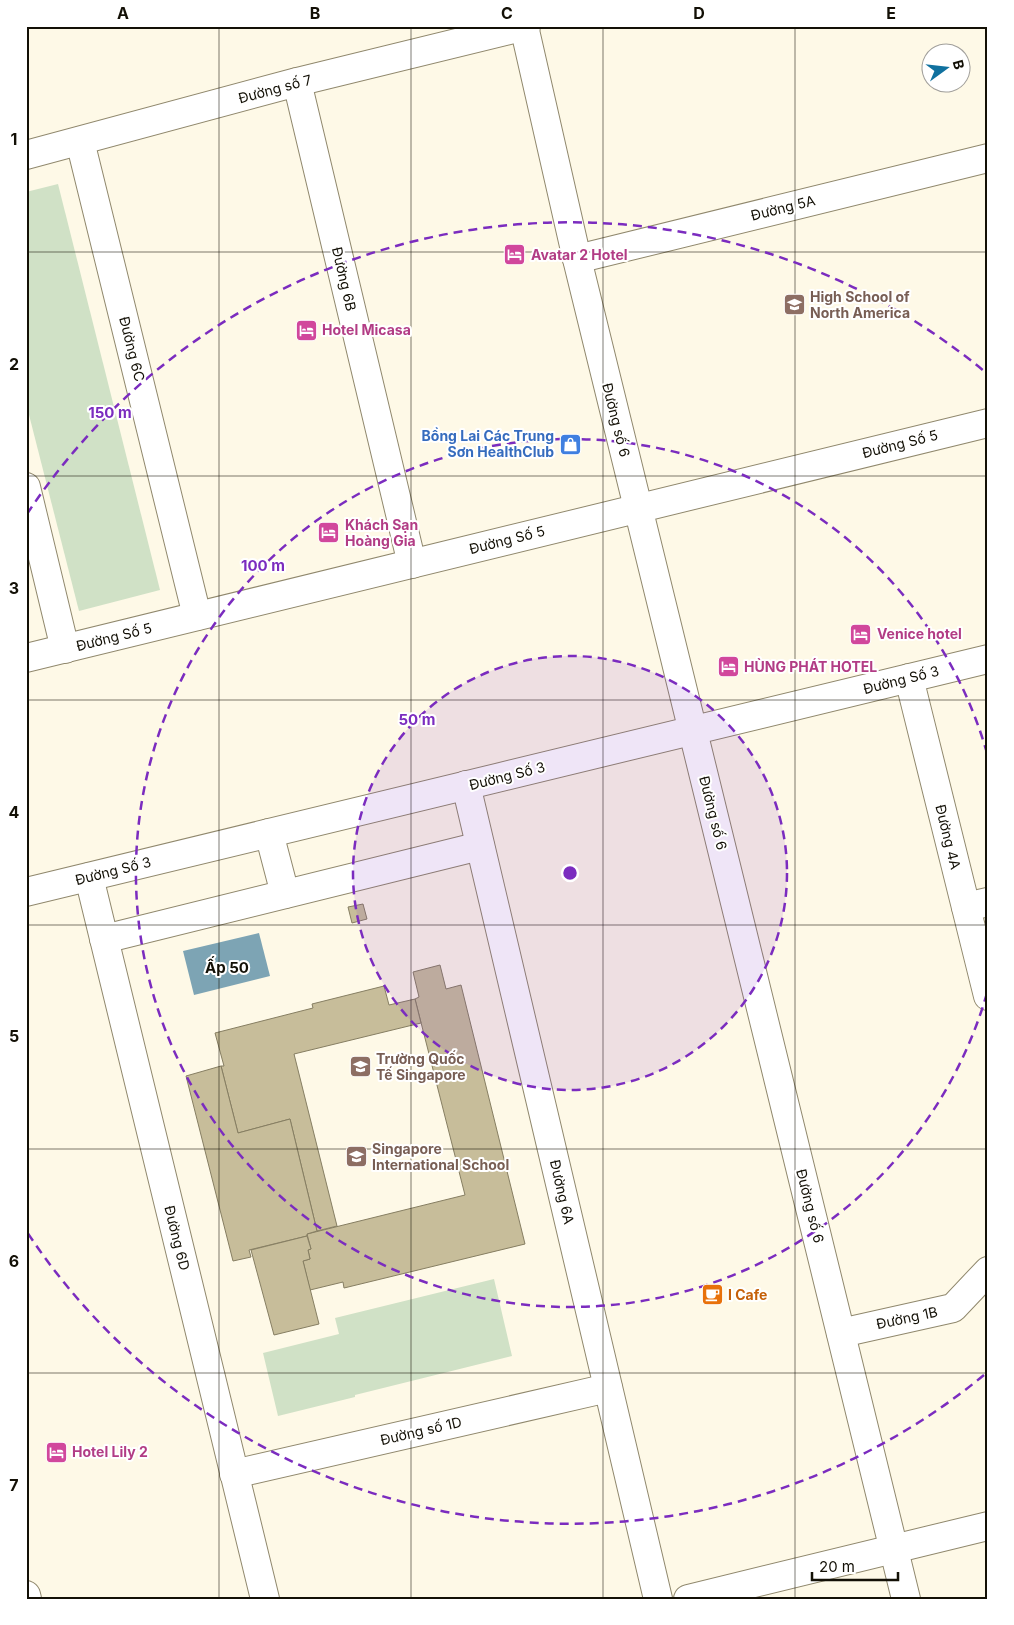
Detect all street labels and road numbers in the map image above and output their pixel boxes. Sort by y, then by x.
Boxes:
street label: Đường số 7 [236,71,313,106]
street label: Đường 5A [749,191,817,224]
street label: Đường 6B [329,245,360,313]
street label: Đường 6C [116,315,149,383]
street label: Đường số 6 [599,381,634,459]
street label: Đường Số 5 [860,426,939,461]
street label: Đường Số 5 [467,522,546,557]
street label: Đường Số 5 [74,619,153,654]
street label: Đường Số 3 [861,662,940,697]
street label: Đường Số 3 [467,758,546,793]
street label: Đường số 6 [696,774,731,852]
street label: Đường 4A [932,803,965,871]
street label: Đường Số 3 [73,853,152,888]
street label: Đường 6A [547,1158,578,1226]
street label: Đường số 6 [793,1167,828,1245]
street label: Đường 6D [161,1204,194,1272]
street label: Đường 1B [875,1303,939,1332]
street label: Đường số 1D [379,1413,463,1448]

